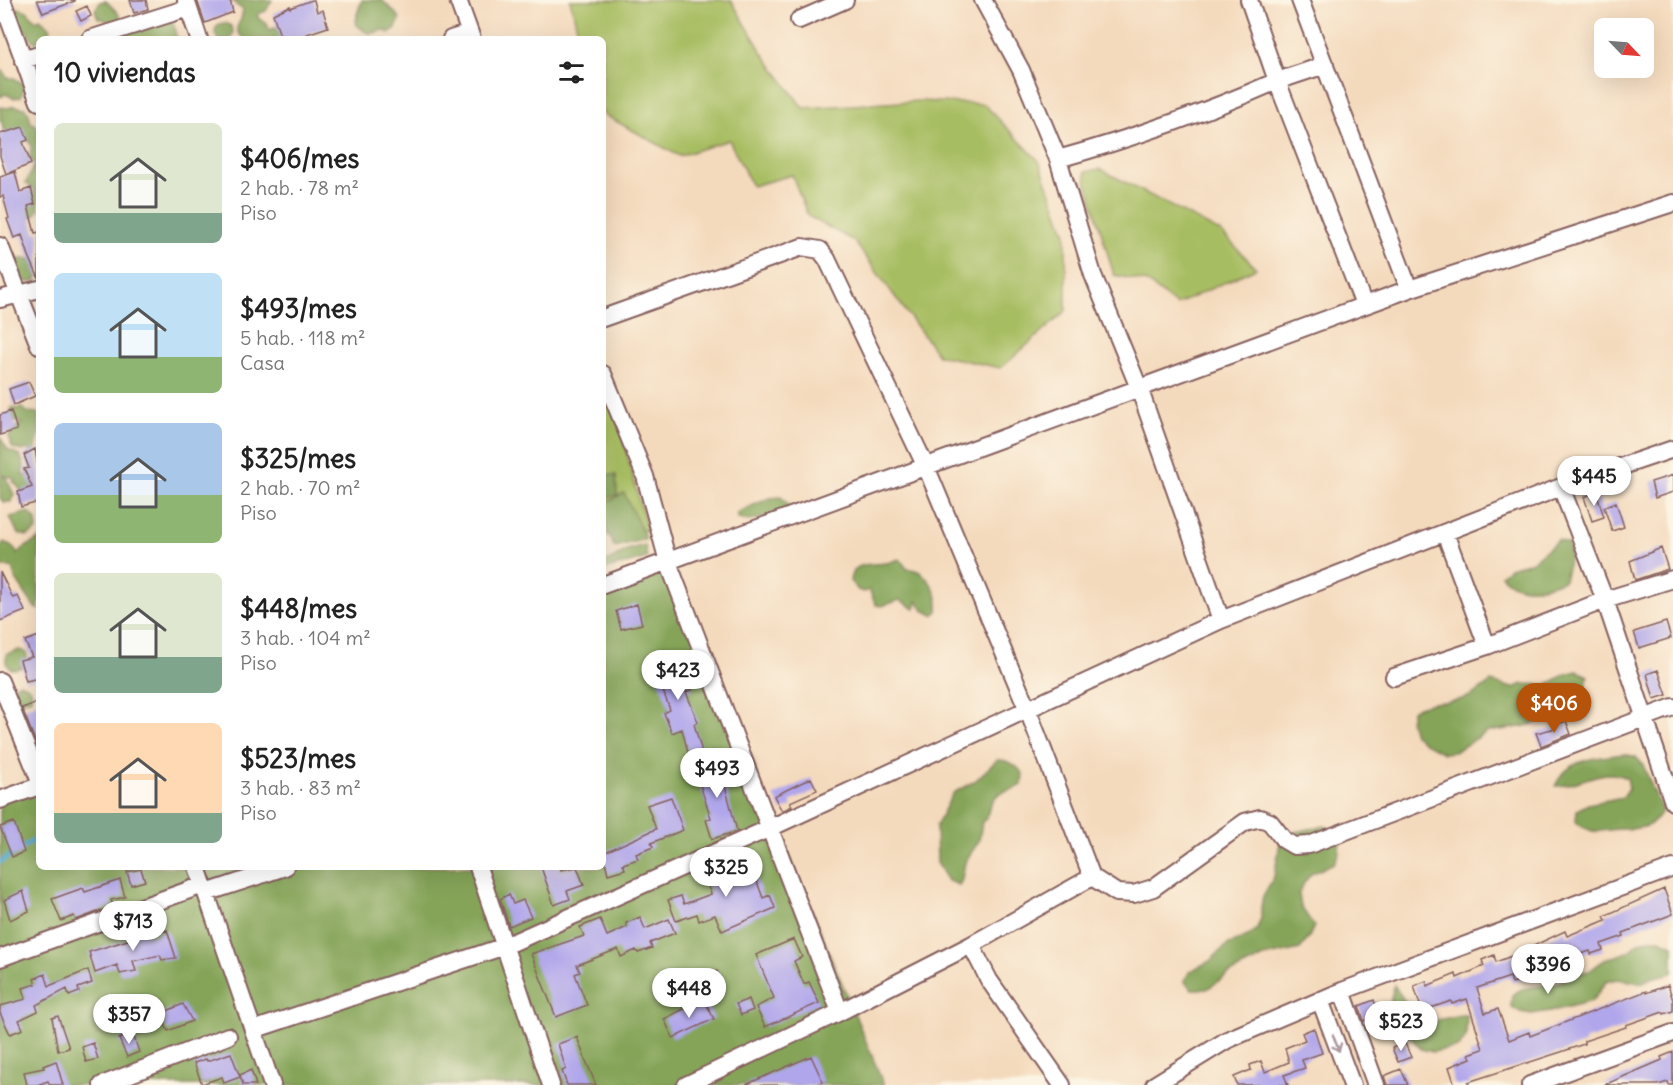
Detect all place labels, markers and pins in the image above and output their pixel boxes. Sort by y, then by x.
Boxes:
pin: $445 [1558,456,1630,507]
pin: $423 [642,650,714,701]
pin: $406 [1518,683,1590,734]
pin: $493 [681,748,753,799]
pin: $325 [690,847,762,898]
pin: $713 [97,901,169,952]
pin: $396 [1512,944,1584,995]
pin: $448 [653,968,725,1019]
pin: $357 [93,994,165,1045]
pin: $523 [1365,1001,1437,1052]

